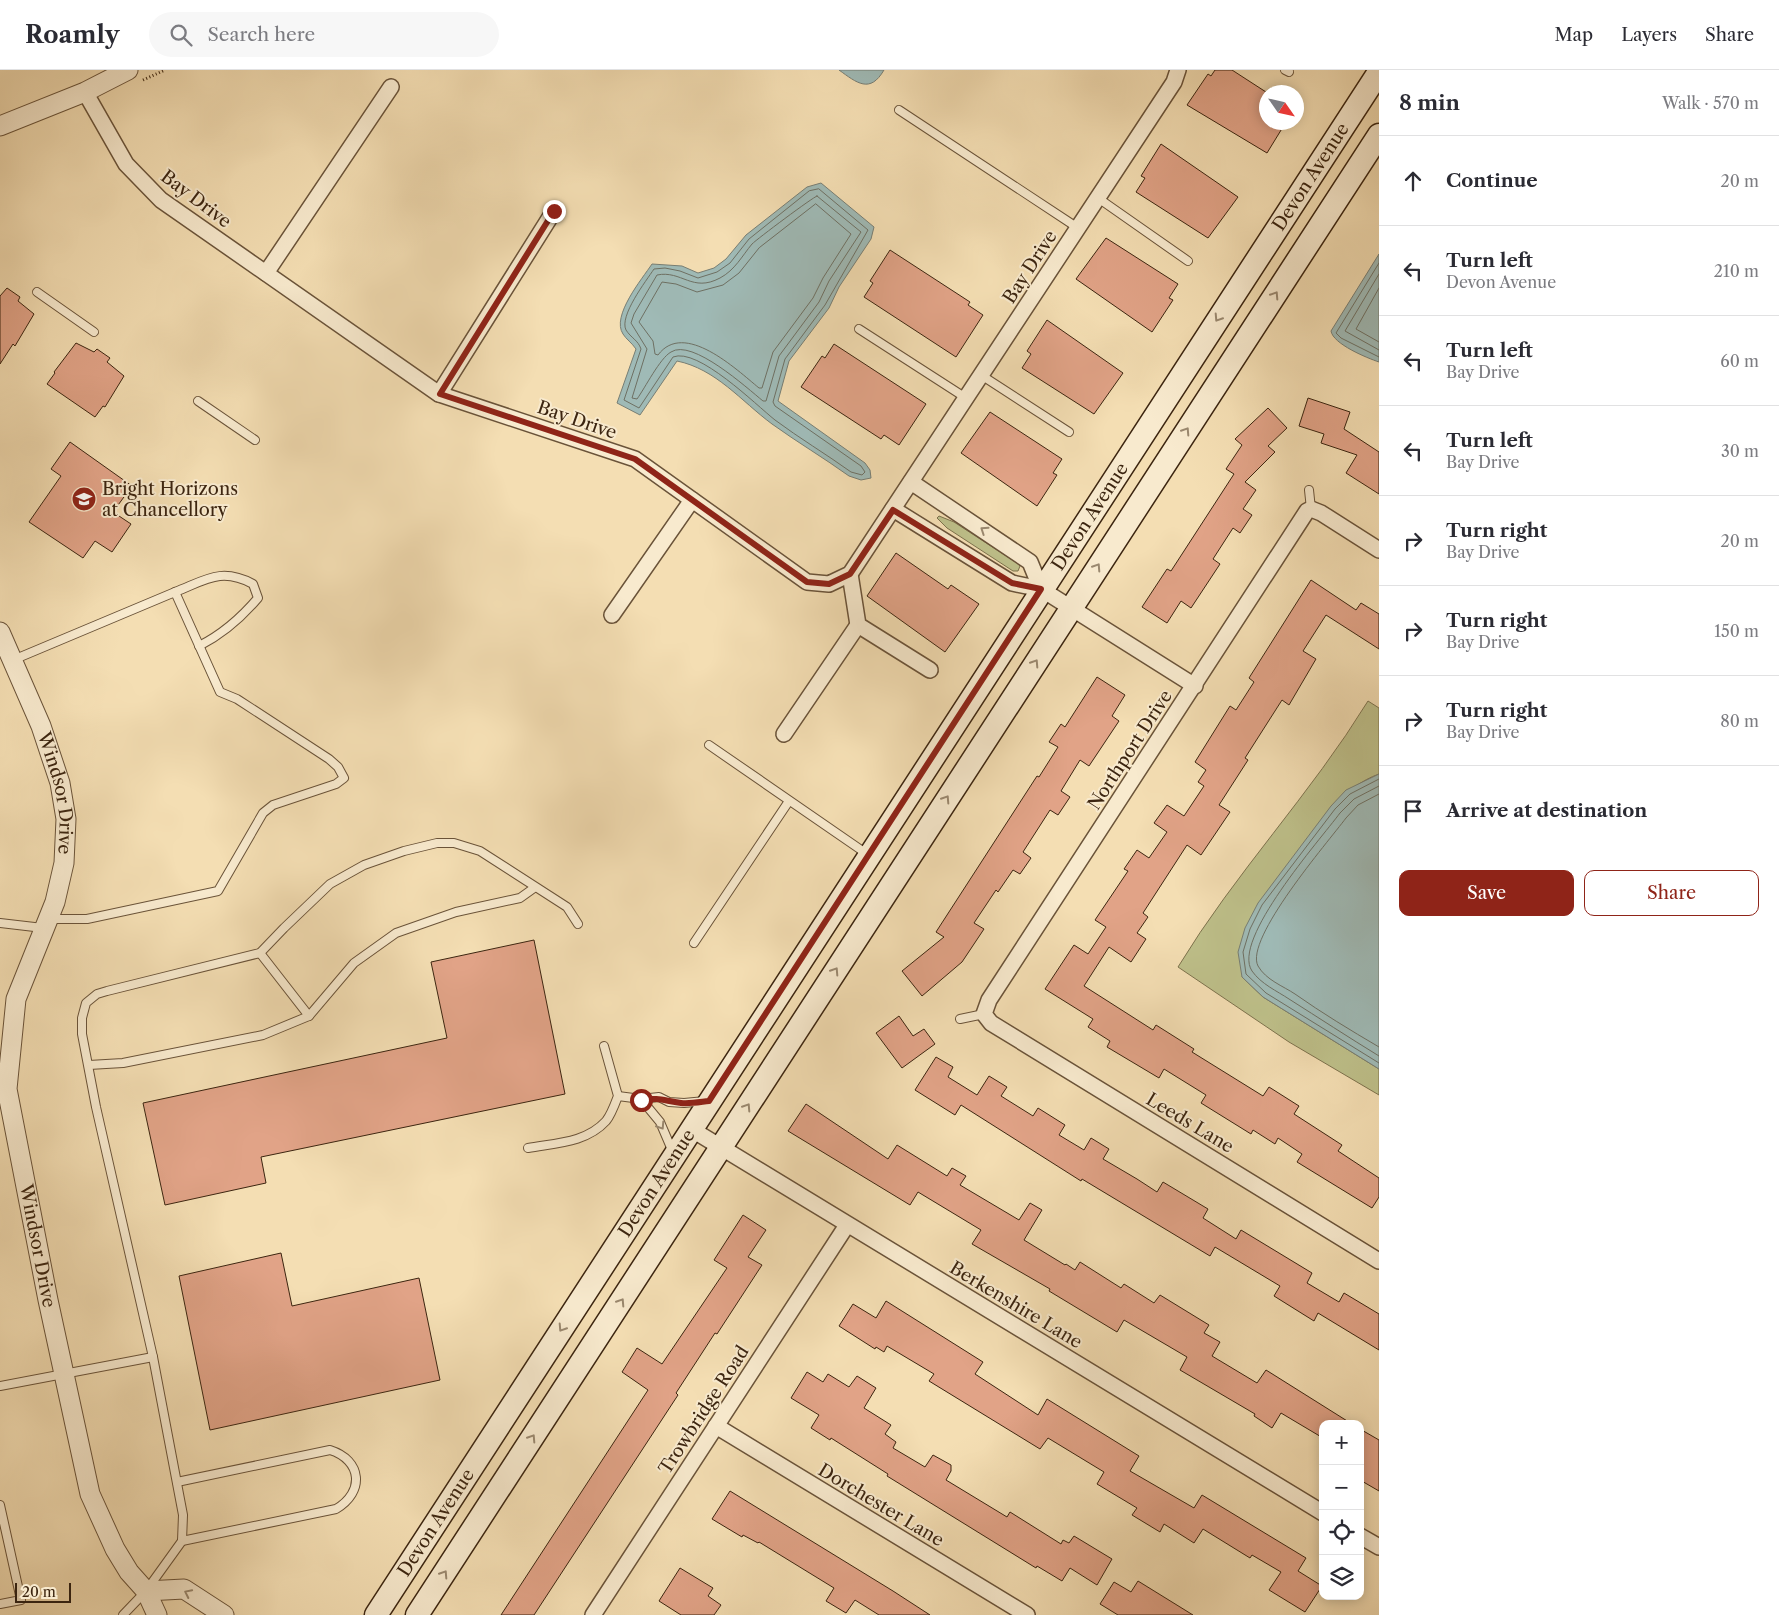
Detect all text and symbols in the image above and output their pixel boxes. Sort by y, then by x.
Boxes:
search box [149,12,499,57]
text: Roamly [25,20,119,49]
icon: search [167,21,195,49]
text: Search here [207,23,315,46]
text: Map [1555,24,1593,46]
text: Layers [1621,24,1677,46]
text: Share [1705,24,1754,46]
north arrow [1259,85,1304,130]
text: 8 min [1399,90,1460,115]
text: Walk · 570 m [1662,93,1759,113]
street label: Devon Avenue [1268,119,1354,235]
street label: Bay Drive [156,165,236,233]
icon: ahead [1399,167,1427,195]
text: Continue [1446,169,1538,192]
text: 20 m [1720,171,1759,191]
route end [543,200,566,223]
street label: Bay Drive [998,226,1062,308]
text: Turn left [1446,249,1533,272]
icon: left [1399,257,1427,285]
text: 210 m [1714,261,1759,281]
text: Devon Avenue [1446,272,1556,292]
one-way arrow [1268,291,1278,300]
one-way arrow [1215,312,1224,321]
text: Turn left [1446,339,1533,362]
icon: left [1399,347,1427,375]
text: 60 m [1720,351,1759,371]
text: Bay Drive [1446,362,1519,382]
street label: Bay Drive [534,396,620,444]
one-way arrow [1180,427,1189,437]
text: Turn left [1446,429,1533,452]
icon: left [1399,437,1427,465]
text: 30 m [1721,441,1759,461]
text: Bay Drive [1446,452,1519,472]
street label: Devon Avenue [1047,459,1133,575]
place label: Bright Horizons at Chancellory [102,478,238,521]
school or university icon: Bright Horizons at Chancellory [71,486,97,512]
text: Turn right [1446,519,1547,542]
one-way arrow [980,527,989,537]
icon: right [1399,527,1427,555]
text: 20 m [1720,531,1759,551]
text: Bay Drive [1446,542,1519,562]
one-way arrow [1091,564,1100,573]
text: Turn right [1446,609,1547,632]
icon: right [1399,617,1427,645]
text: 150 m [1714,621,1759,641]
text: Bay Drive [1446,632,1519,652]
one-way arrow [1028,659,1038,668]
street label: Northport Drive [1083,686,1177,814]
text: Turn right [1446,699,1547,722]
icon: right [1399,707,1427,735]
text: 80 m [1720,711,1759,731]
text: Bay Drive [1446,722,1519,742]
street label: Windsor Drive [32,728,77,855]
one-way arrow [940,796,950,805]
icon: arrive [1399,797,1427,825]
text: Arrive at destination [1446,799,1647,822]
button: Save [1399,870,1574,916]
button: Share [1584,870,1759,916]
one-way arrow [829,967,839,976]
street label: Leeds Lane [1142,1088,1238,1158]
route start [630,1089,653,1112]
one-way arrow [741,1103,750,1113]
one-way arrow [655,1120,664,1129]
street label: Devon Avenue [614,1125,700,1241]
street label: Windsor Drive [15,1181,60,1310]
street label: Berkenshire Lane [946,1257,1086,1353]
one-way arrow [615,1298,624,1307]
one-way arrow [559,1323,568,1332]
street label: Trowbridge Road [654,1342,754,1478]
map controls [1319,1420,1364,1600]
button: + [1319,1420,1364,1465]
one-way arrow [526,1434,535,1444]
street label: Dorchester Lane [814,1459,948,1551]
street label: Devon Avenue [393,1465,479,1581]
button: − [1319,1465,1364,1510]
button: locate [1319,1510,1364,1555]
button: layers [1319,1555,1364,1600]
one-way arrow [437,1570,447,1579]
scale bar [15,1580,71,1603]
text: 20 m [22,1583,56,1601]
one-way arrow [184,1589,193,1599]

